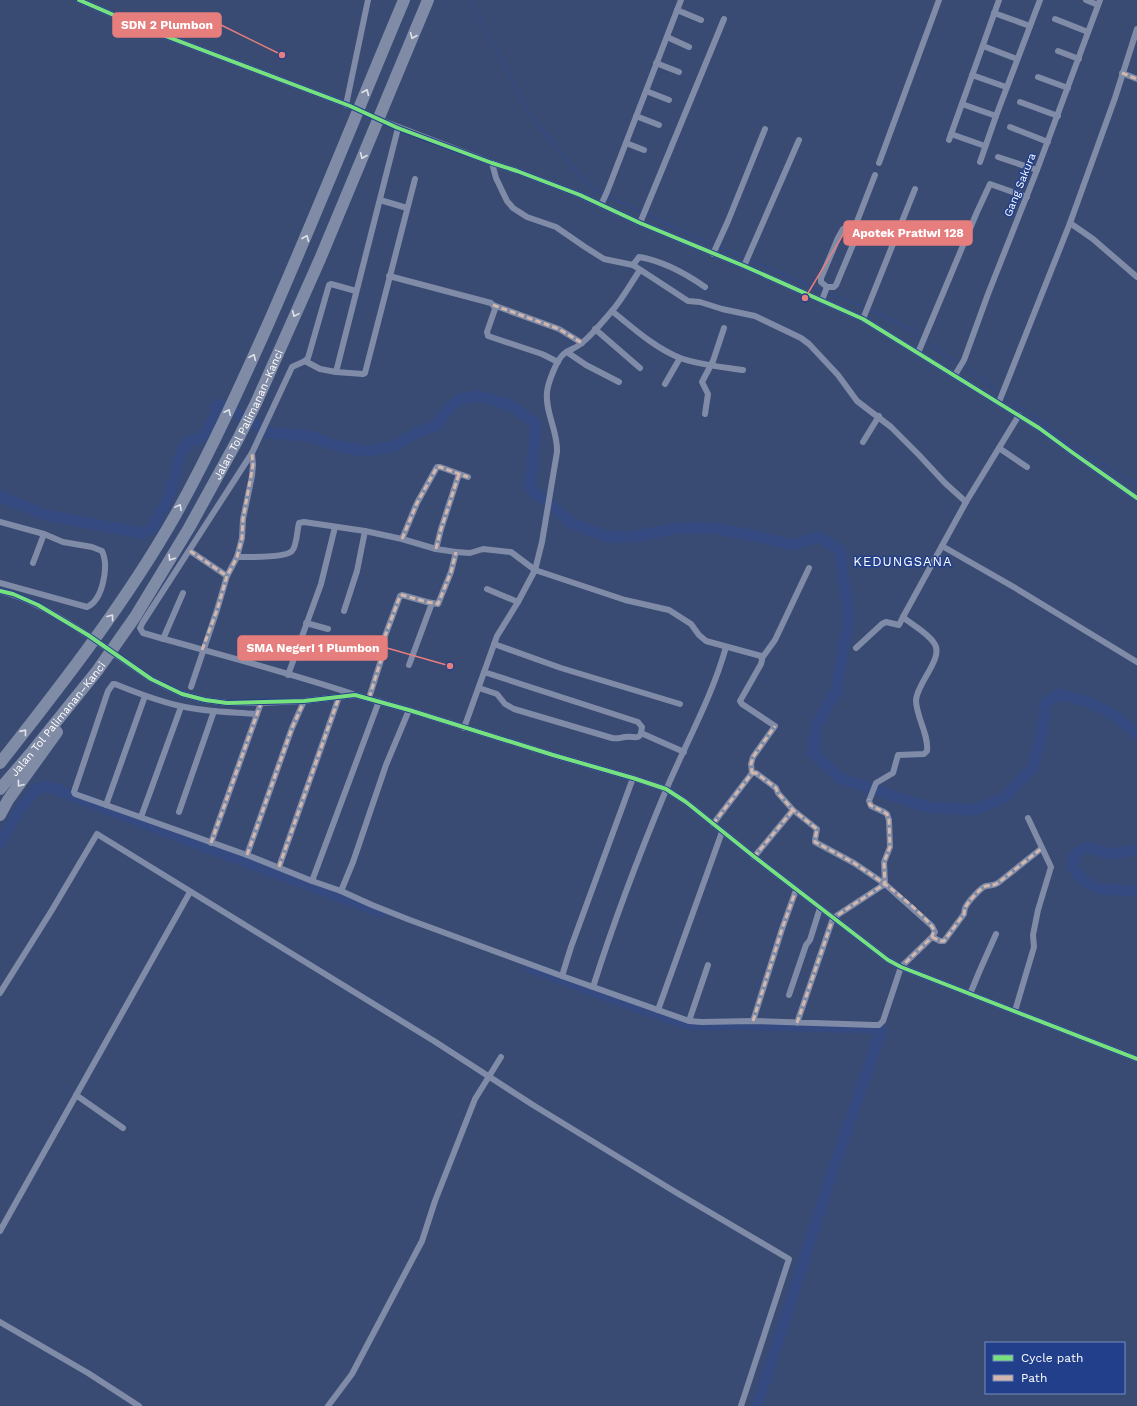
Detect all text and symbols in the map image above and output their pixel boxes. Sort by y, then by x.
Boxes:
callout: SDN 2 Plumbon [113,13,221,37]
text: SDN 2 Plumbon [121,18,213,32]
one-way arrow [410,32,418,39]
one-way arrow [361,88,369,95]
one-way arrow [360,151,368,159]
street label: Gang Sakura [1001,151,1039,219]
callout: Apotek Pratiwi 128 [844,221,972,245]
text: Apotek Pratiwi 128 [852,226,964,240]
one-way arrow [301,235,309,242]
one-way arrow [292,311,300,318]
street label: Jalan Tol Palimanan–Kanci [211,347,285,482]
one-way arrow [249,354,257,361]
one-way arrow [223,408,231,416]
one-way arrow [175,503,182,511]
one-way arrow [168,554,175,561]
district label: KEDUNGSANA [853,554,953,569]
one-way arrow [106,614,113,621]
callout: SMA Negeri 1 Plumbon [238,636,387,660]
text: SMA Negeri 1 Plumbon [247,641,379,655]
street label: Jalan Tol Palimanan–Kanci [8,659,108,779]
one-way arrow [20,730,27,737]
one-way arrow [18,780,25,787]
legend [985,1342,1125,1394]
text: Cycle path [1021,1351,1083,1365]
text: Path [1021,1371,1047,1385]

